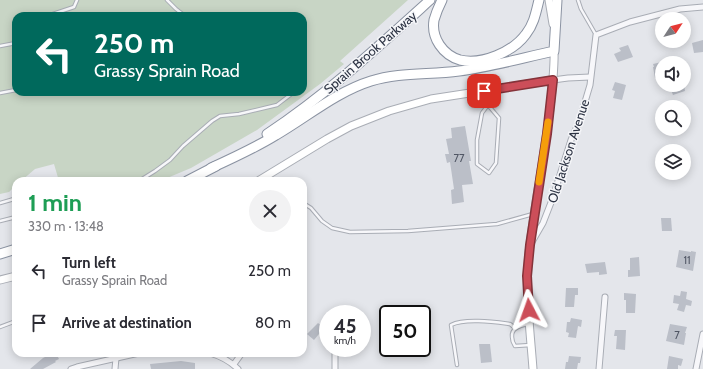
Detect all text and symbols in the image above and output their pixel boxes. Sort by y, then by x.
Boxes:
street label: Sprain Brook Parkway [320,7,420,97]
north arrow [655,12,691,48]
map controls [655,12,691,180]
text: 250 m [94,26,174,60]
icon: left [28,28,80,80]
button: sound [655,56,691,92]
text: Grassy Sprain Road [94,60,240,82]
pin [467,74,501,108]
icon: arrive [473,80,495,102]
street label: Old Jackson Avenue [544,97,592,205]
button: search [655,100,691,136]
button: layers [655,144,691,180]
house number: 77 [453,151,465,165]
text: 1 min [28,188,82,217]
button: close [249,190,291,232]
text: 330 m · 13:48 [28,218,104,234]
house number: 11 [683,253,691,267]
text: Turn left [62,254,116,272]
icon: left [28,260,50,282]
text: 250 m [248,262,291,280]
text: Grassy Sprain Road [62,272,167,288]
position arrow [508,289,550,331]
speed limit sign: 50 [379,305,431,357]
icon: arrive [28,312,50,334]
text: Arrive at destination [62,314,192,332]
text: 80 m [255,314,291,332]
text: 45 [333,314,357,338]
house number: 7 [674,328,680,342]
text: km/h [334,334,356,347]

